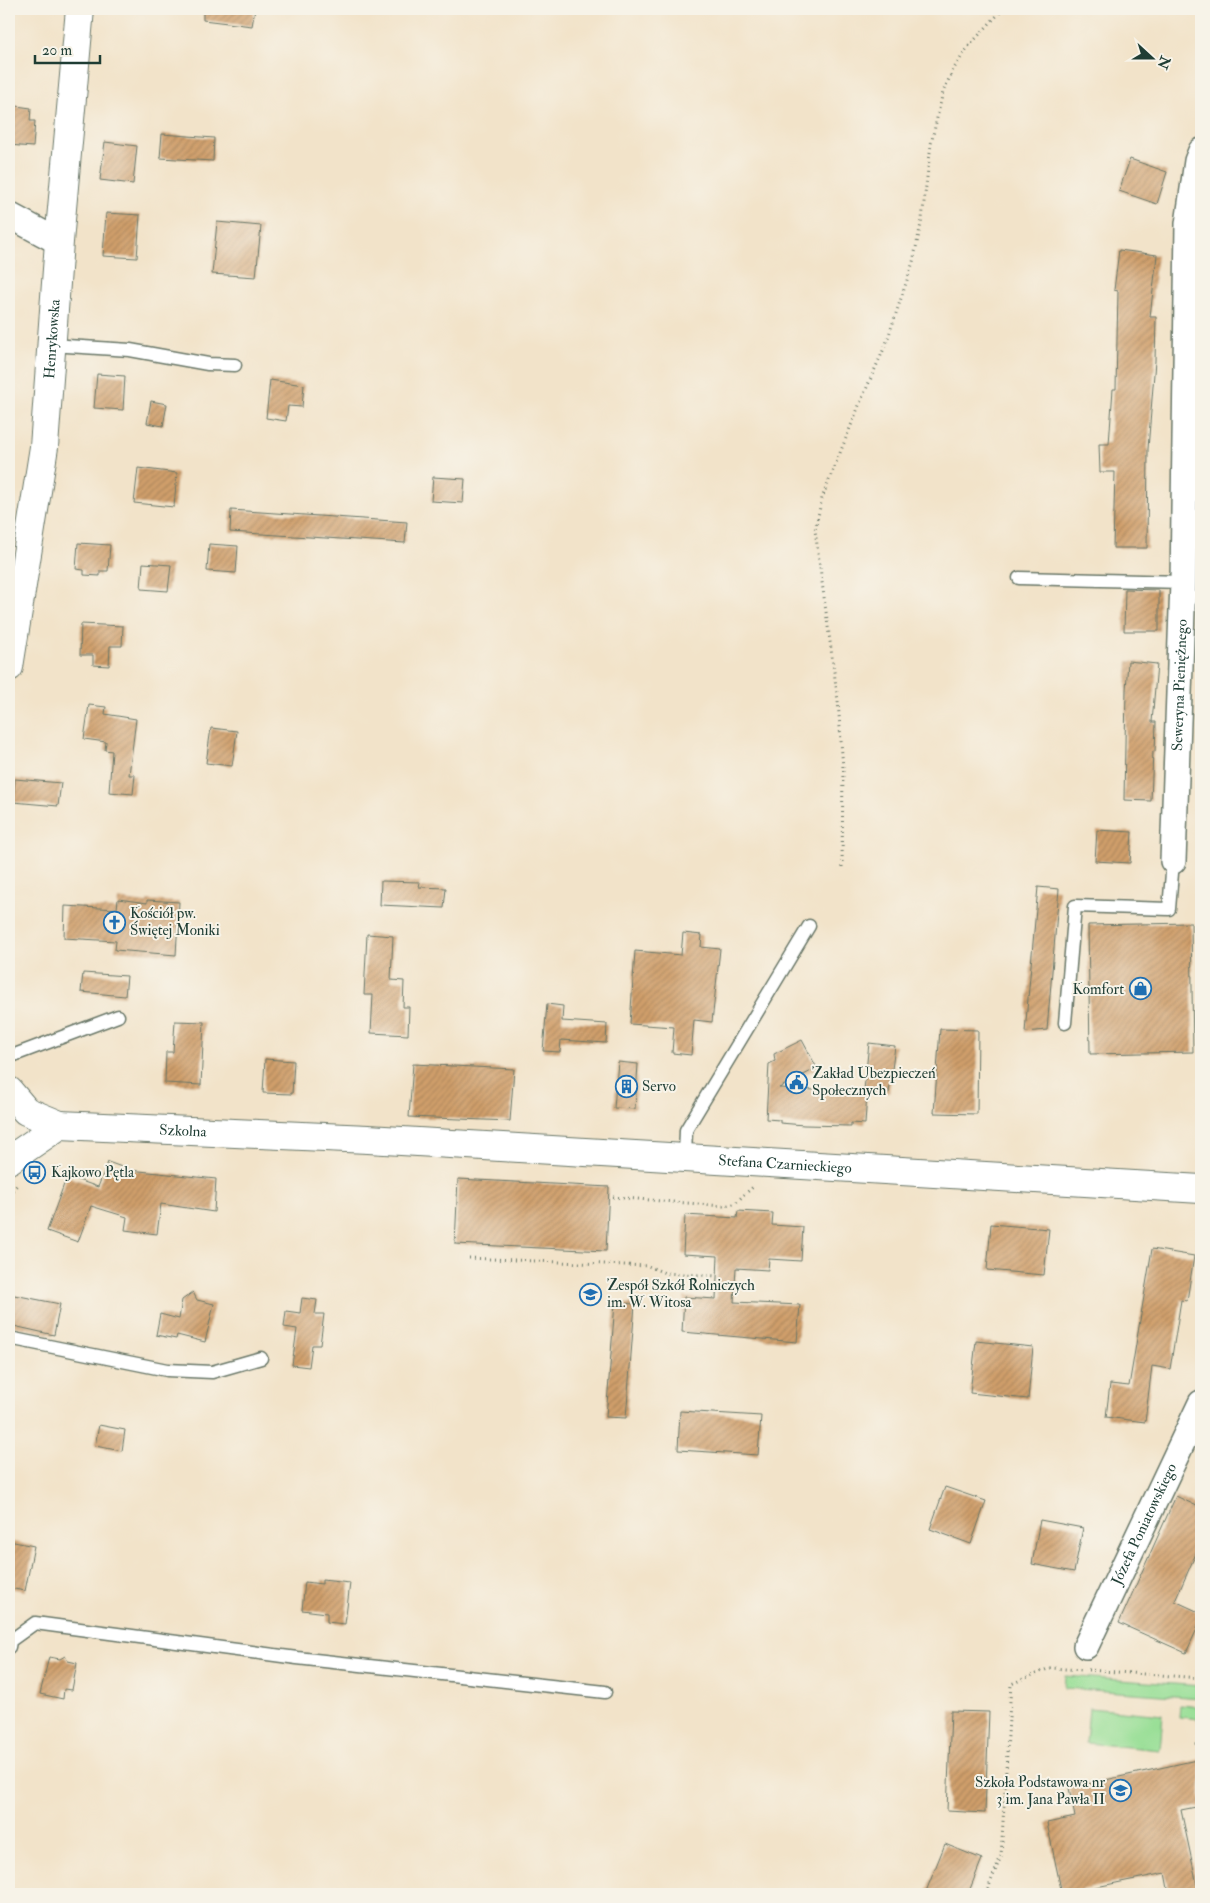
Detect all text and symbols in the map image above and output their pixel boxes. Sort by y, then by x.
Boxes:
scale bar [35,32,100,64]
north arrow [1128,32,1178,82]
text: 20 m [42,41,72,60]
text: N [1153,53,1174,72]
street label: Henrykowska [40,298,64,380]
street label: Seweryna Pieniężnego [1167,619,1191,751]
place label: Kościół pw. Świętej Moniki [130,904,220,940]
church icon: Kościół pw. Świętej Moniki [102,910,126,934]
shop icon: Komfort [1128,977,1152,1001]
place label: Komfort [1072,980,1124,999]
place label: Zakład Ubezpieczeń Społecznych [812,1064,936,1101]
public building icon: Zakład Ubezpieczeń Społecznych [784,1070,808,1094]
building icon: Servo [614,1074,638,1098]
place label: Servo [642,1077,676,1096]
street label: Szkolna [159,1120,208,1141]
street label: Stefana Czarnieckiego [718,1151,852,1178]
bus stop icon: Kajkowo Pętla [23,1160,47,1184]
place label: Kajkowo Pętla [51,1163,135,1182]
place label: Zespół Szkół Rolniczych im. W. Witosa [607,1276,755,1312]
school or university icon: Zespół Szkół Rolniczych im. W. Witosa [579,1282,603,1306]
street label: Józefa Poniatowskiego [1106,1460,1181,1589]
place label: Szkoła Podstawowa nr 3 im. Jana Pawła II [975,1773,1105,1810]
school or university icon: Szkoła Podstawowa nr 3 im. Jana Pawła II [1109,1779,1133,1803]

